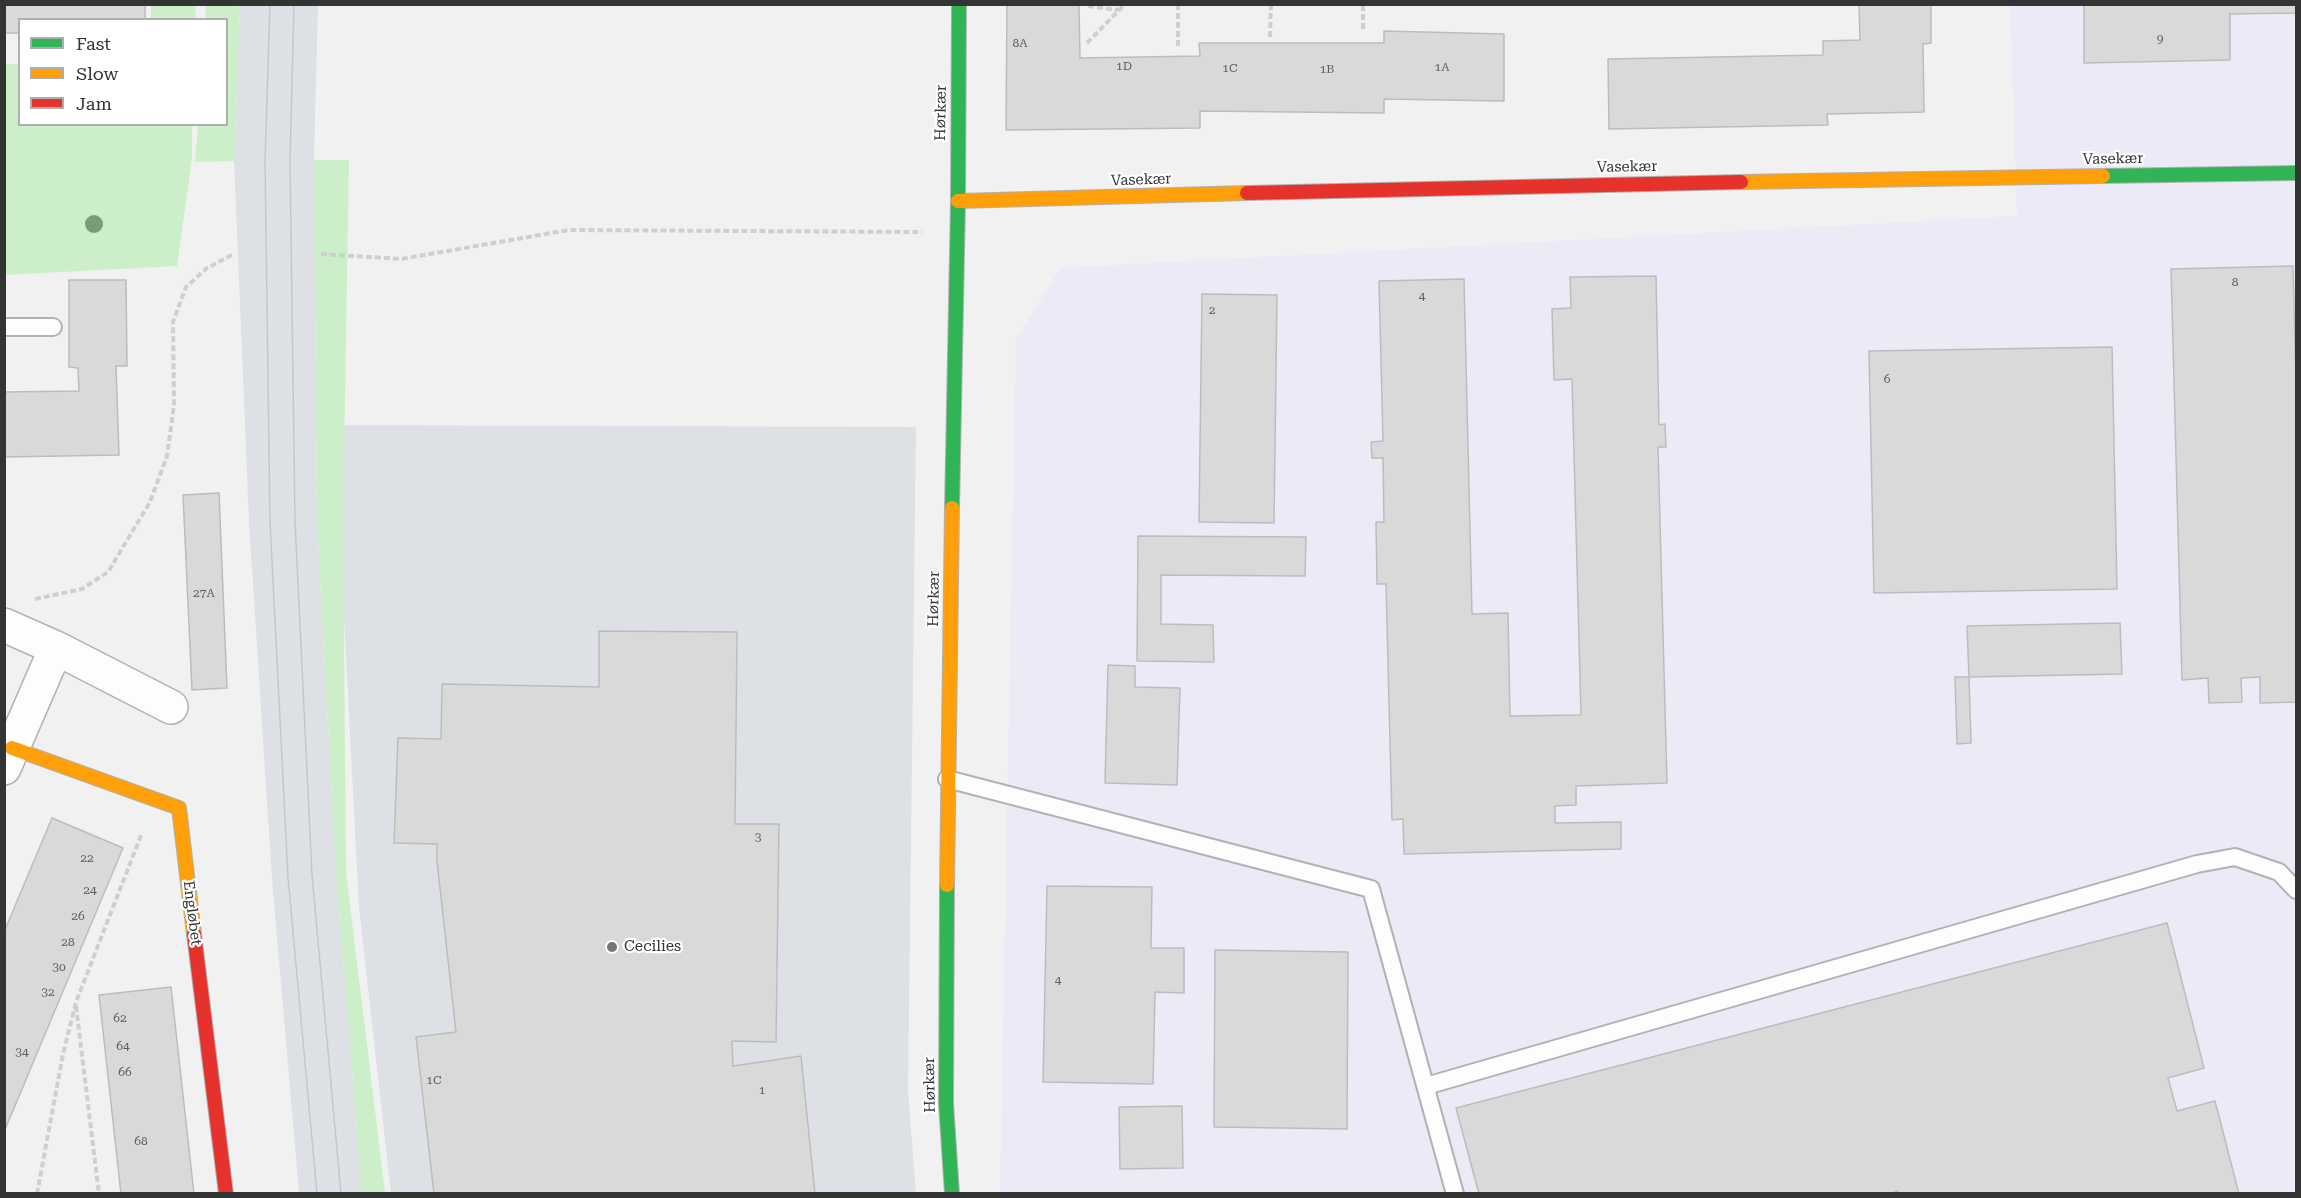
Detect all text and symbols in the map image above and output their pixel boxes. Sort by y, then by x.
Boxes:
legend [18,18,228,126]
house number: 9 [2157,32,2163,46]
text: Fast [76,33,111,54]
house number: 8A [1012,36,1028,50]
house number: 1D [1116,59,1132,73]
house number: 1A [1434,60,1450,74]
house number: 1C [1222,61,1238,75]
house number: 1B [1320,62,1334,76]
text: Slow [76,63,118,84]
street label: Hørkær [932,85,950,141]
text: Jam [76,93,112,114]
street label: Vasekær [2083,149,2143,169]
street label: Vasekær [1597,157,1657,177]
street label: Vasekær [1110,170,1172,190]
house number: 8 [2232,275,2238,289]
house number: 4 [1419,289,1425,303]
house number: 2 [1209,303,1215,317]
house number: 6 [1884,372,1890,386]
street label: Hørkær [925,571,943,627]
house number: 27A [193,586,215,600]
house number: 3 [755,830,761,844]
house number: 22 [80,851,94,865]
street label: Engløbet [179,880,205,946]
house number: 24 [83,883,97,897]
house number: 26 [71,909,85,923]
house number: 28 [61,935,75,949]
place label: Cecilies [624,938,681,956]
marker: Cecilies [605,940,619,954]
house number: 30 [52,960,66,974]
house number: 4 [1055,973,1061,987]
house number: 32 [41,985,55,999]
house number: 62 [113,1011,127,1025]
house number: 64 [116,1039,130,1053]
house number: 34 [15,1045,29,1059]
street label: Hørkær [921,1057,939,1113]
house number: 66 [118,1065,132,1079]
house number: 1C [426,1073,442,1087]
house number: 1 [759,1083,765,1097]
house number: 68 [134,1134,148,1148]

